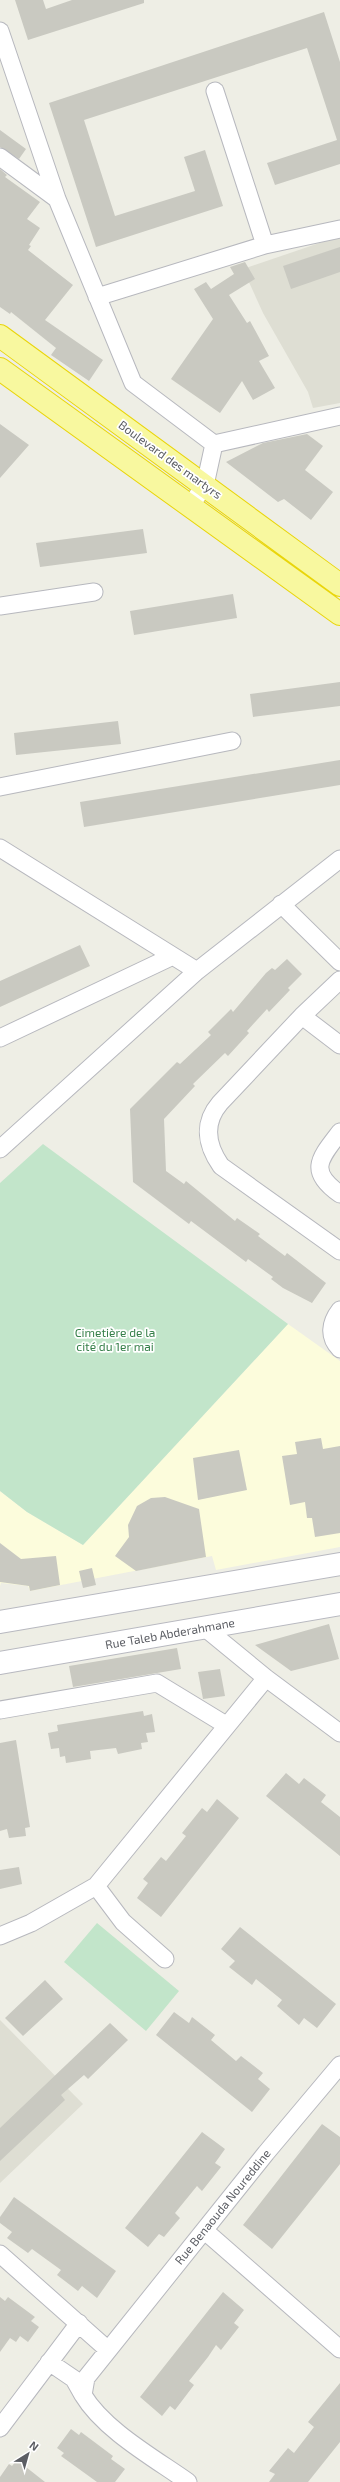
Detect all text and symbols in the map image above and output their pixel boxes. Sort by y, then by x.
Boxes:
street label: Boulevard des martyrs [116,417,225,501]
park label: Cimetière de la cité du 1er mai [75,1325,155,1353]
street label: Rue Taleb Abderahmane [104,1615,236,1651]
street label: Rue Benaouda Noureddine [171,2146,273,2267]
north arrow [8,2434,48,2474]
text: N [27,2438,41,2453]

